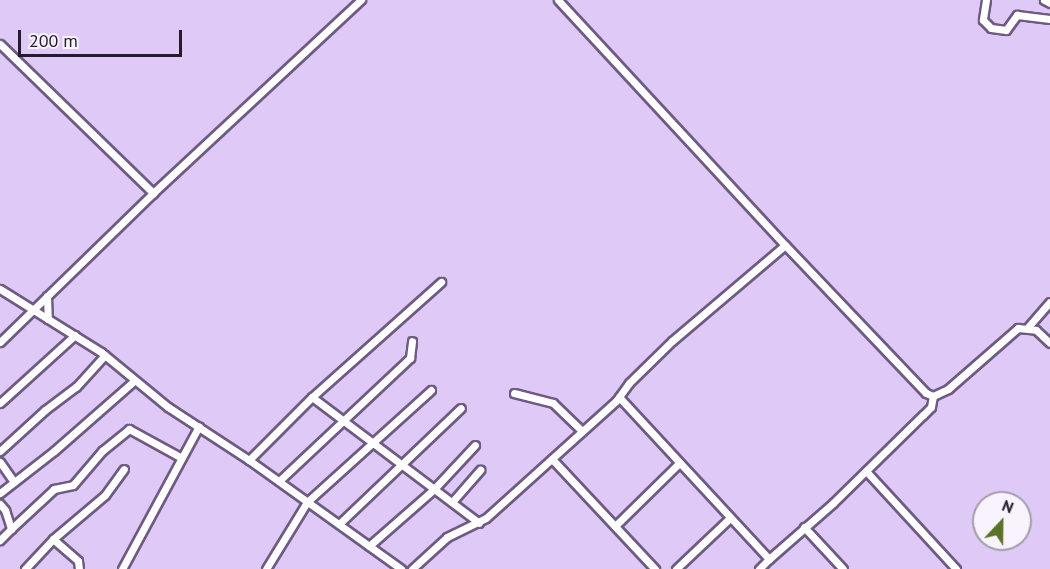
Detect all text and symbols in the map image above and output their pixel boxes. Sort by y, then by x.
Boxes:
scale bar [21,18,184,56]
text: 200 m [29,29,78,52]
north arrow [972,491,1032,551]
text: N [999,495,1017,517]

